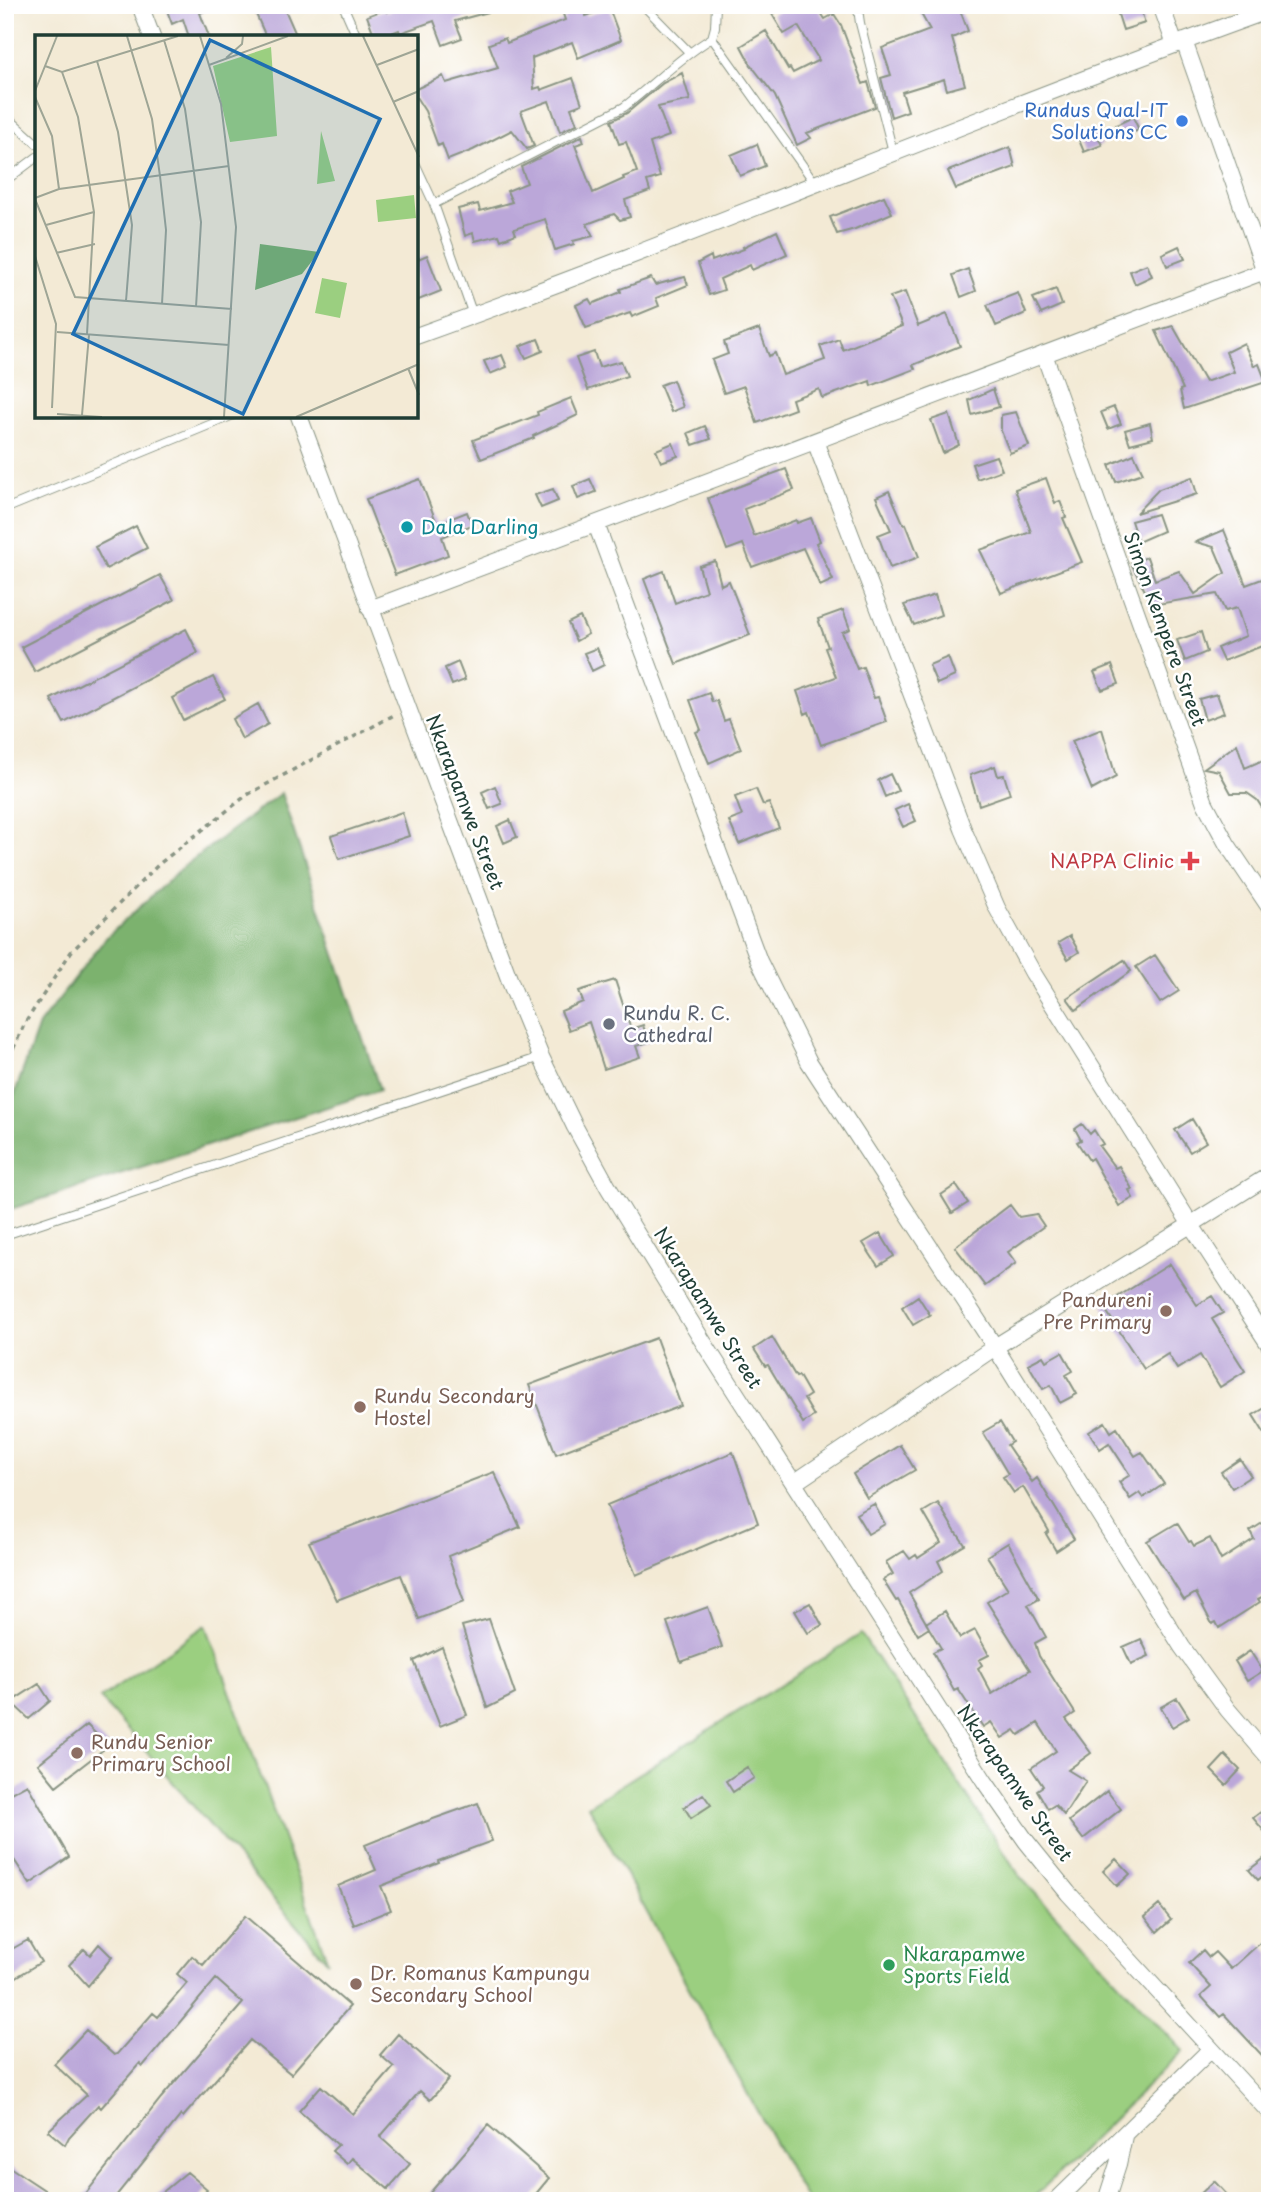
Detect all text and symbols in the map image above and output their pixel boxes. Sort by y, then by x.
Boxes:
inset map [35,35,418,418]
place label: Rundus Qual-IT Solutions CC [1024,95,1168,145]
marker: Rundus Qual-IT Solutions CC [1174,113,1190,129]
place label: Dala Darling [421,512,538,540]
marker: Dala Darling [399,519,415,535]
street label: Simon Kempere Street [1118,528,1214,730]
street label: Nkarapamwe Street [420,710,512,894]
place label: NAPPA Clinic [1050,846,1174,874]
marker: NAPPA Clinic [1180,851,1200,871]
place label: Rundu R. C. Cathedral [623,998,730,1048]
marker: Rundu R. C. Cathedral [601,1016,617,1032]
street label: Nkarapamwe Street [648,1221,770,1394]
place label: Pandureni Pre Primary [1043,1285,1152,1335]
marker: Pandureni Pre Primary [1158,1303,1174,1319]
place label: Rundu Secondary Hostel [374,1381,535,1431]
marker: Rundu Secondary Hostel [352,1399,368,1415]
street label: Nkarapamwe Street [951,1698,1081,1867]
place label: Rundu Senior Primary School [91,1727,231,1777]
marker: Rundu Senior Primary School [69,1745,85,1761]
place label: Nkarapamwe Sports Field [903,1939,1025,1989]
marker: Nkarapamwe Sports Field [881,1957,897,1973]
place label: Dr. Romanus Kampungu Secondary School [370,1958,590,2008]
marker: Dr. Romanus Kampungu Secondary School [348,1976,364,1992]

